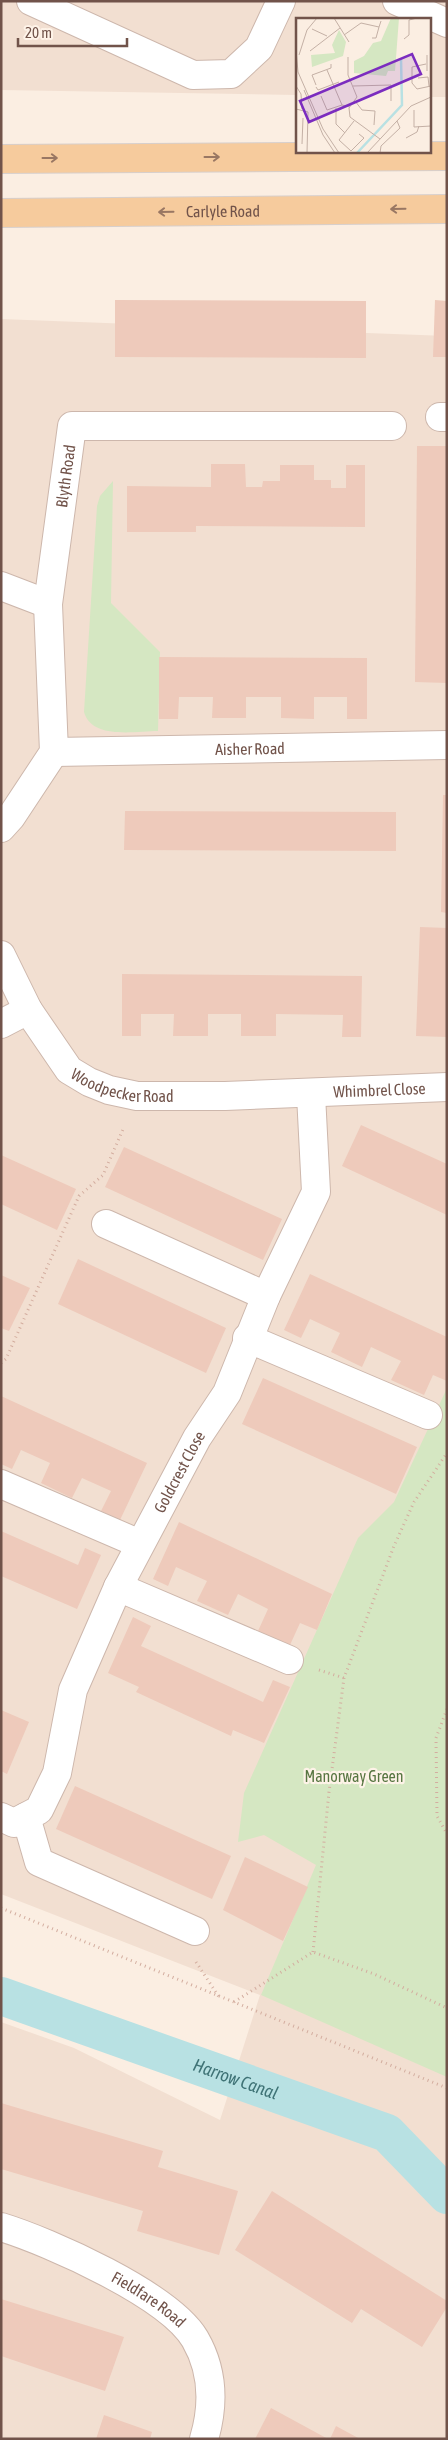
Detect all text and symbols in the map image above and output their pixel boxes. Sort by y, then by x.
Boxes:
scale bar [18,15,126,47]
inset map [296,18,430,152]
text: 20 m [25,24,52,41]
one-way arrow [204,152,220,162]
one-way arrow [42,154,58,163]
street label: Carlyle Road [186,202,260,221]
one-way arrow [390,204,406,214]
one-way arrow [158,207,174,216]
street label: Blyth Road [52,443,78,509]
street label: Aisher Road [215,739,285,758]
street label: Woodpecker Road [68,1064,174,1105]
street label: Whimbrel Close [333,1079,426,1101]
street label: Goldcrest Close [150,1427,208,1516]
park label: Manorway Green [304,1767,404,1786]
water label: Harrow Canal [190,2054,281,2104]
street label: Fieldfare Road [109,2268,190,2331]

